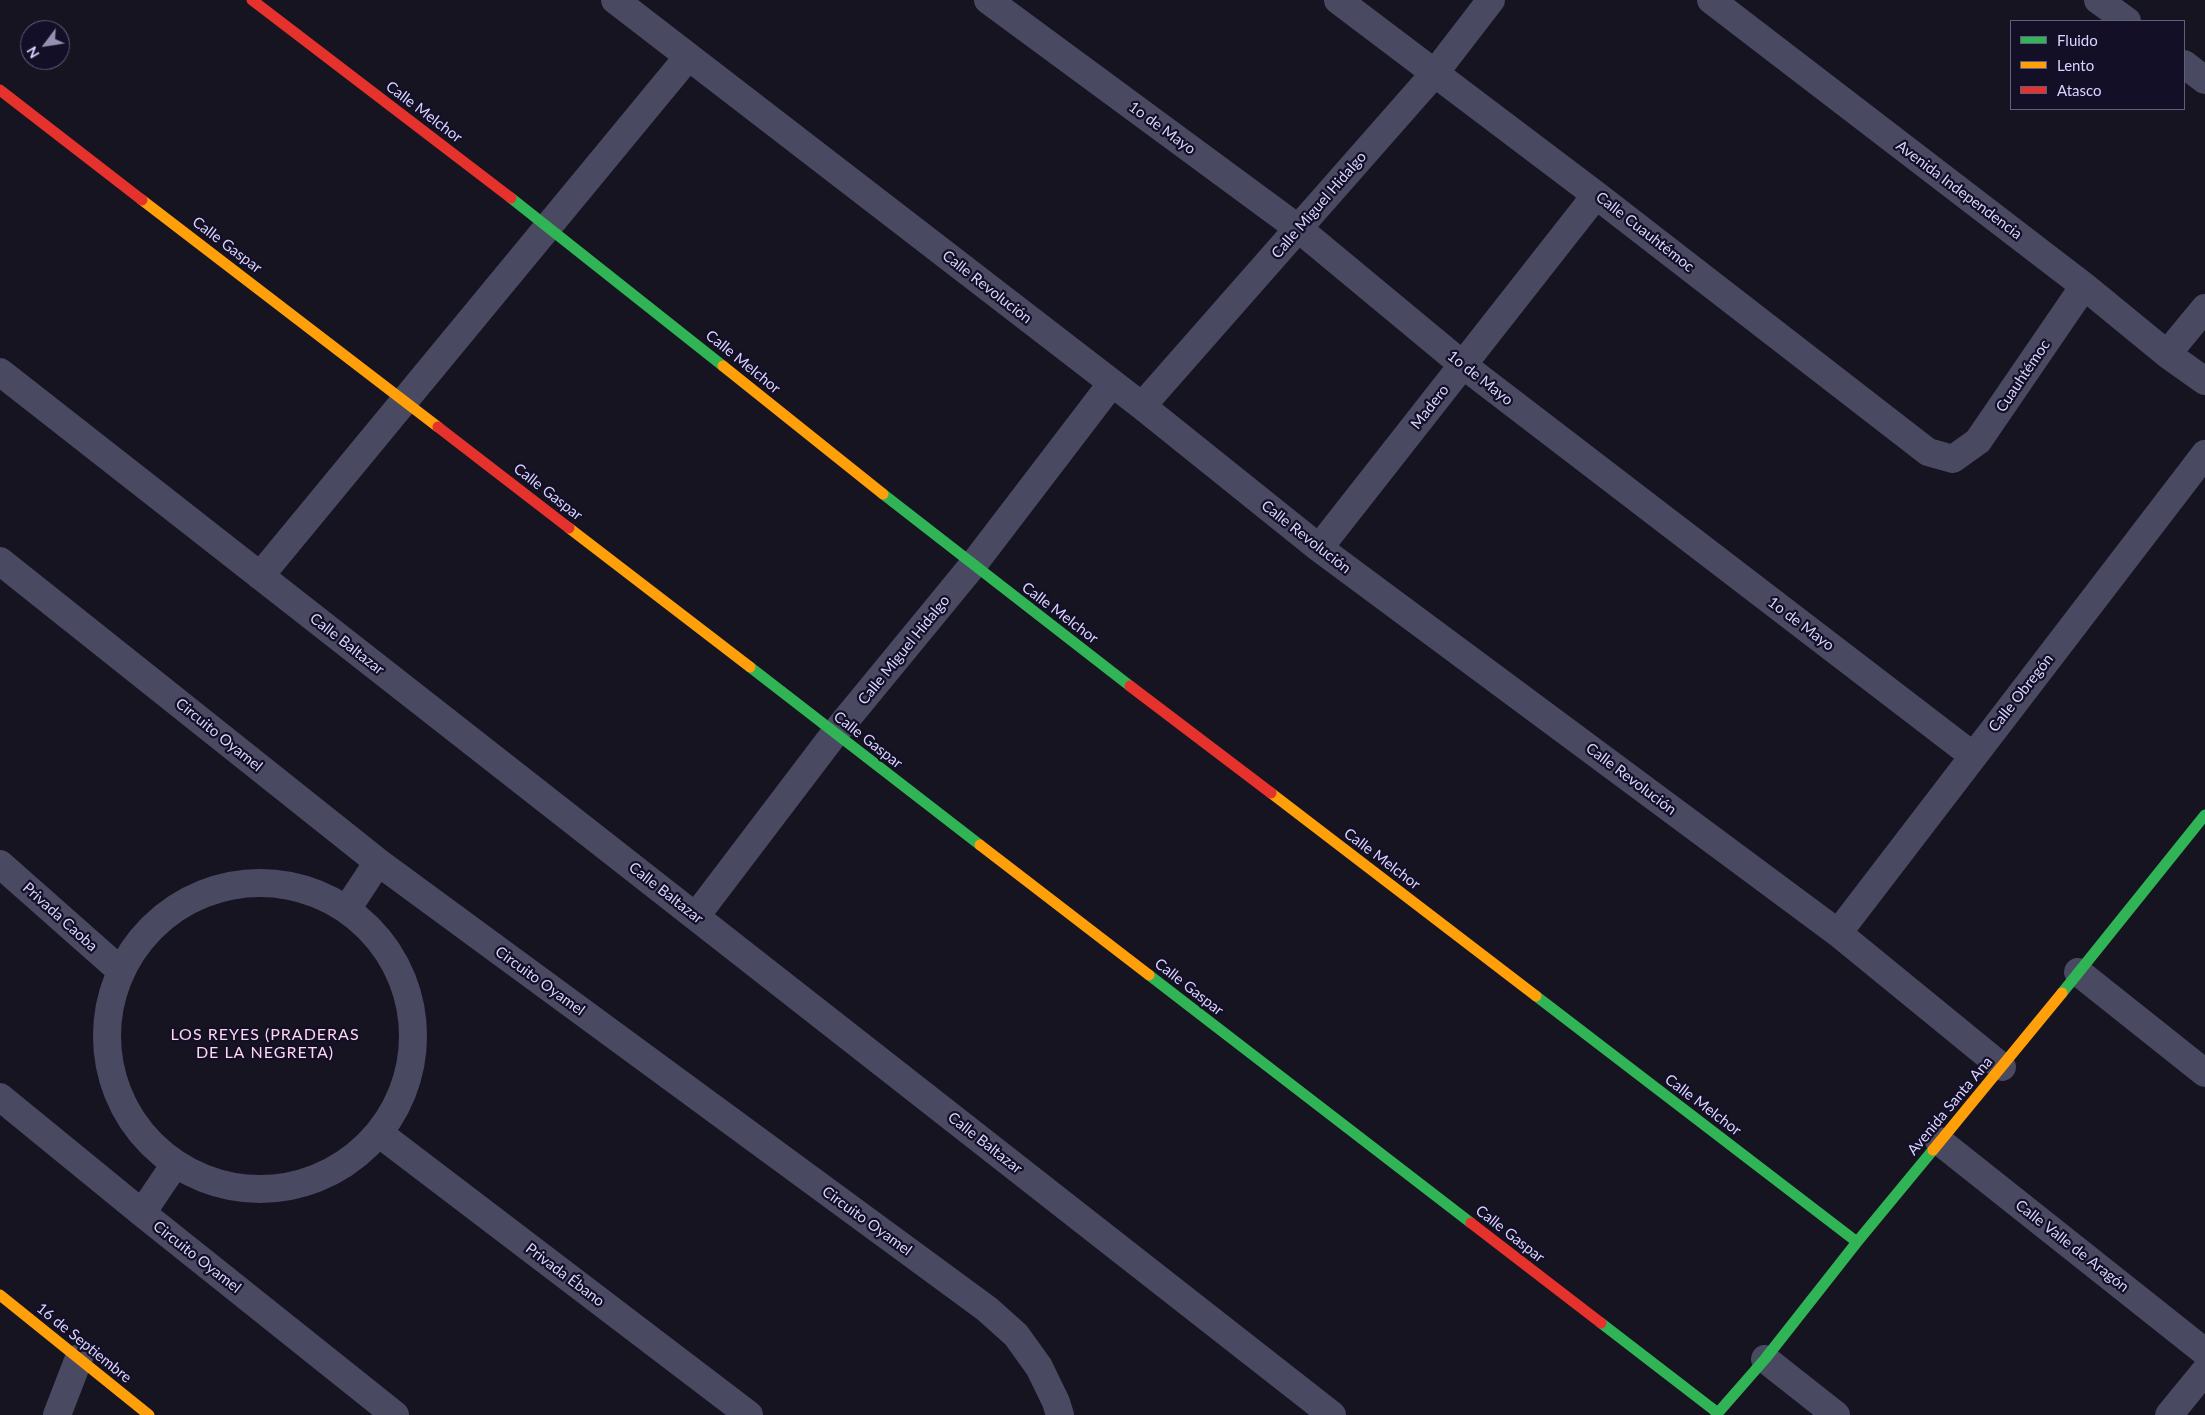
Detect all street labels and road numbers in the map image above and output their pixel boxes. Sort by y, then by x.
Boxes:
street label: Calle Melchor [382,77,466,147]
street label: 1o de Mayo [1125,98,1199,158]
street label: Avenida Independencia [1892,137,2026,243]
street label: Calle Miguel Hidalgo [1268,148,1370,262]
street label: Calle Cuauhtémoc [1592,188,1698,276]
street label: Calle Gaspar [189,213,265,277]
street label: Calle Revolución [939,246,1035,328]
street label: Calle Melchor [702,326,784,398]
street label: Cuauhtémoc [1992,336,2054,416]
street label: 1o de Mayo [1444,347,1516,409]
street label: Madero [1407,381,1453,433]
street label: Calle Gaspar [510,460,586,524]
street label: Calle Revolución [1258,496,1354,578]
street label: Calle Melchor [1018,578,1102,648]
street label: Calle Miguel Hidalgo [854,592,954,708]
street label: 1o de Mayo [1764,593,1838,655]
street label: Calle Baltazar [306,609,388,679]
street label: Calle Obregón [1985,650,2057,736]
street label: Circuito Oyamel [172,695,266,775]
street label: Calle Gaspar [830,708,906,772]
street label: Calle Revolución [1582,739,1680,819]
street label: Calle Melchor [1340,824,1424,894]
street label: Calle Baltazar [625,858,707,928]
street label: Privada Caoba [19,879,101,955]
street label: Circuito Oyamel [492,942,588,1020]
street label: Calle Gaspar [1151,955,1227,1019]
street label: Avenida Santa Ana [1904,1053,1996,1159]
street label: Calle Melchor [1661,1070,1745,1140]
street label: Calle Baltazar [944,1108,1026,1178]
street label: Circuito Oyamel [819,1182,915,1260]
street label: Calle Valle de Aragón [2012,1196,2132,1296]
street label: Calle Gaspar [1472,1202,1548,1266]
street label: Circuito Oyamel [150,1217,244,1297]
street label: Privada Ébano [522,1240,608,1310]
street label: 16 de Septiembre [33,1299,135,1387]

